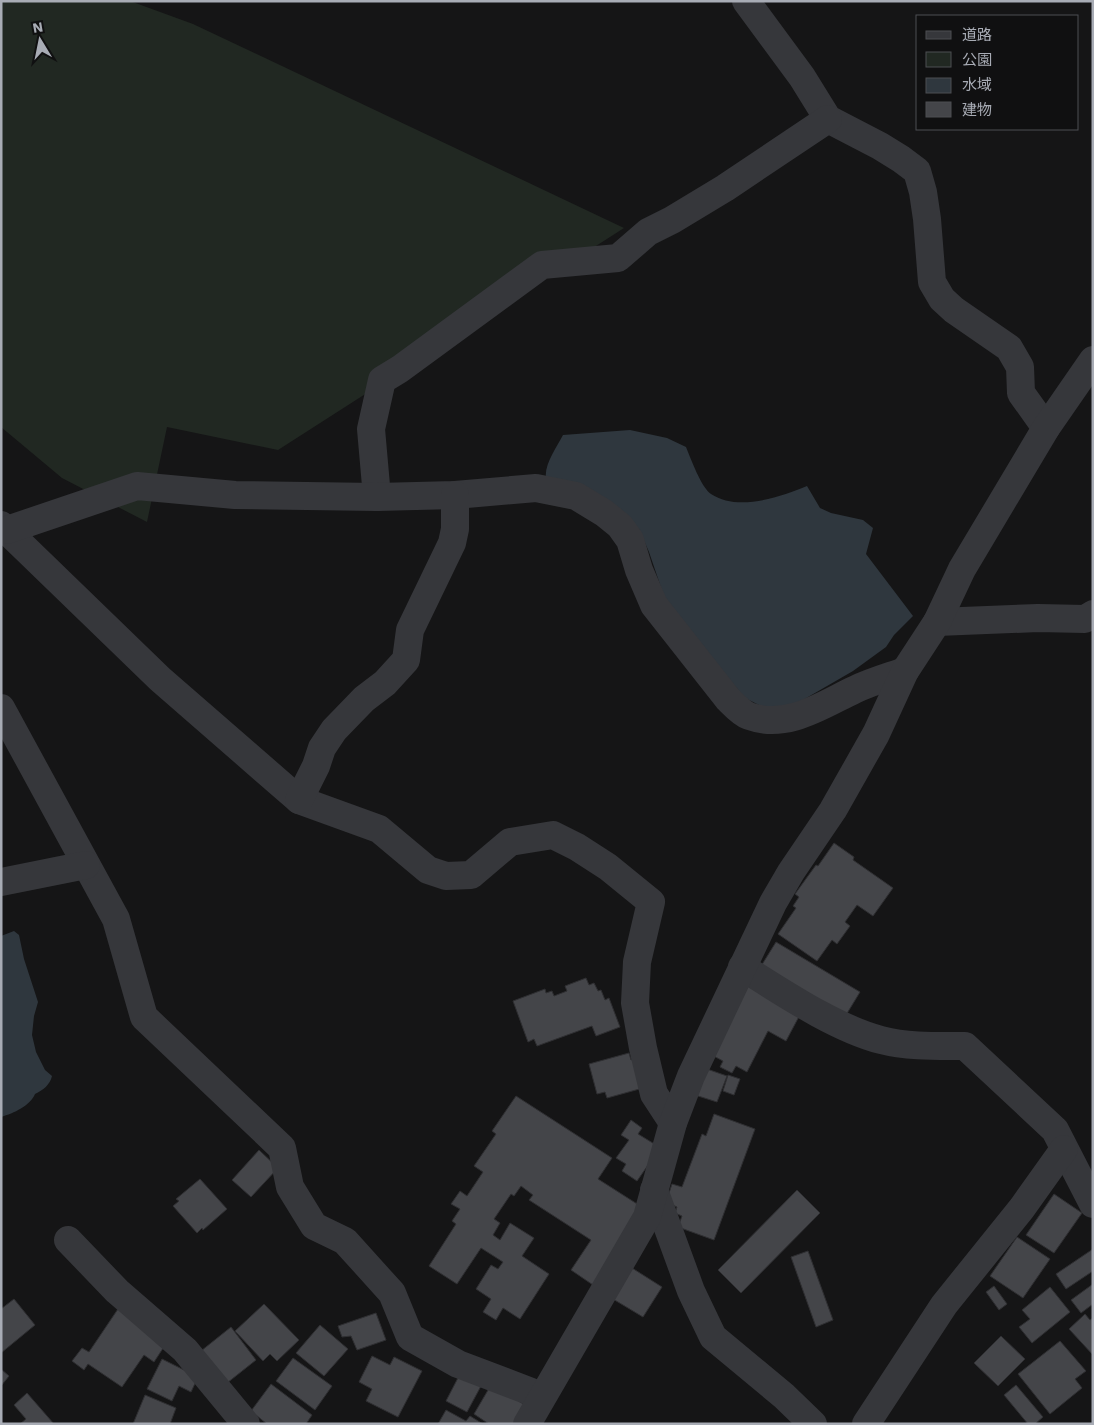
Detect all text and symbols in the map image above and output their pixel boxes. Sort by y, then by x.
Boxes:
north arrow [15,15,65,65]
legend [916,15,1079,130]
text: N [31,18,44,36]
text: 道路 [962,26,992,44]
text: 公園 [962,51,992,69]
text: 水域 [962,76,992,94]
text: 建物 [962,101,992,119]

